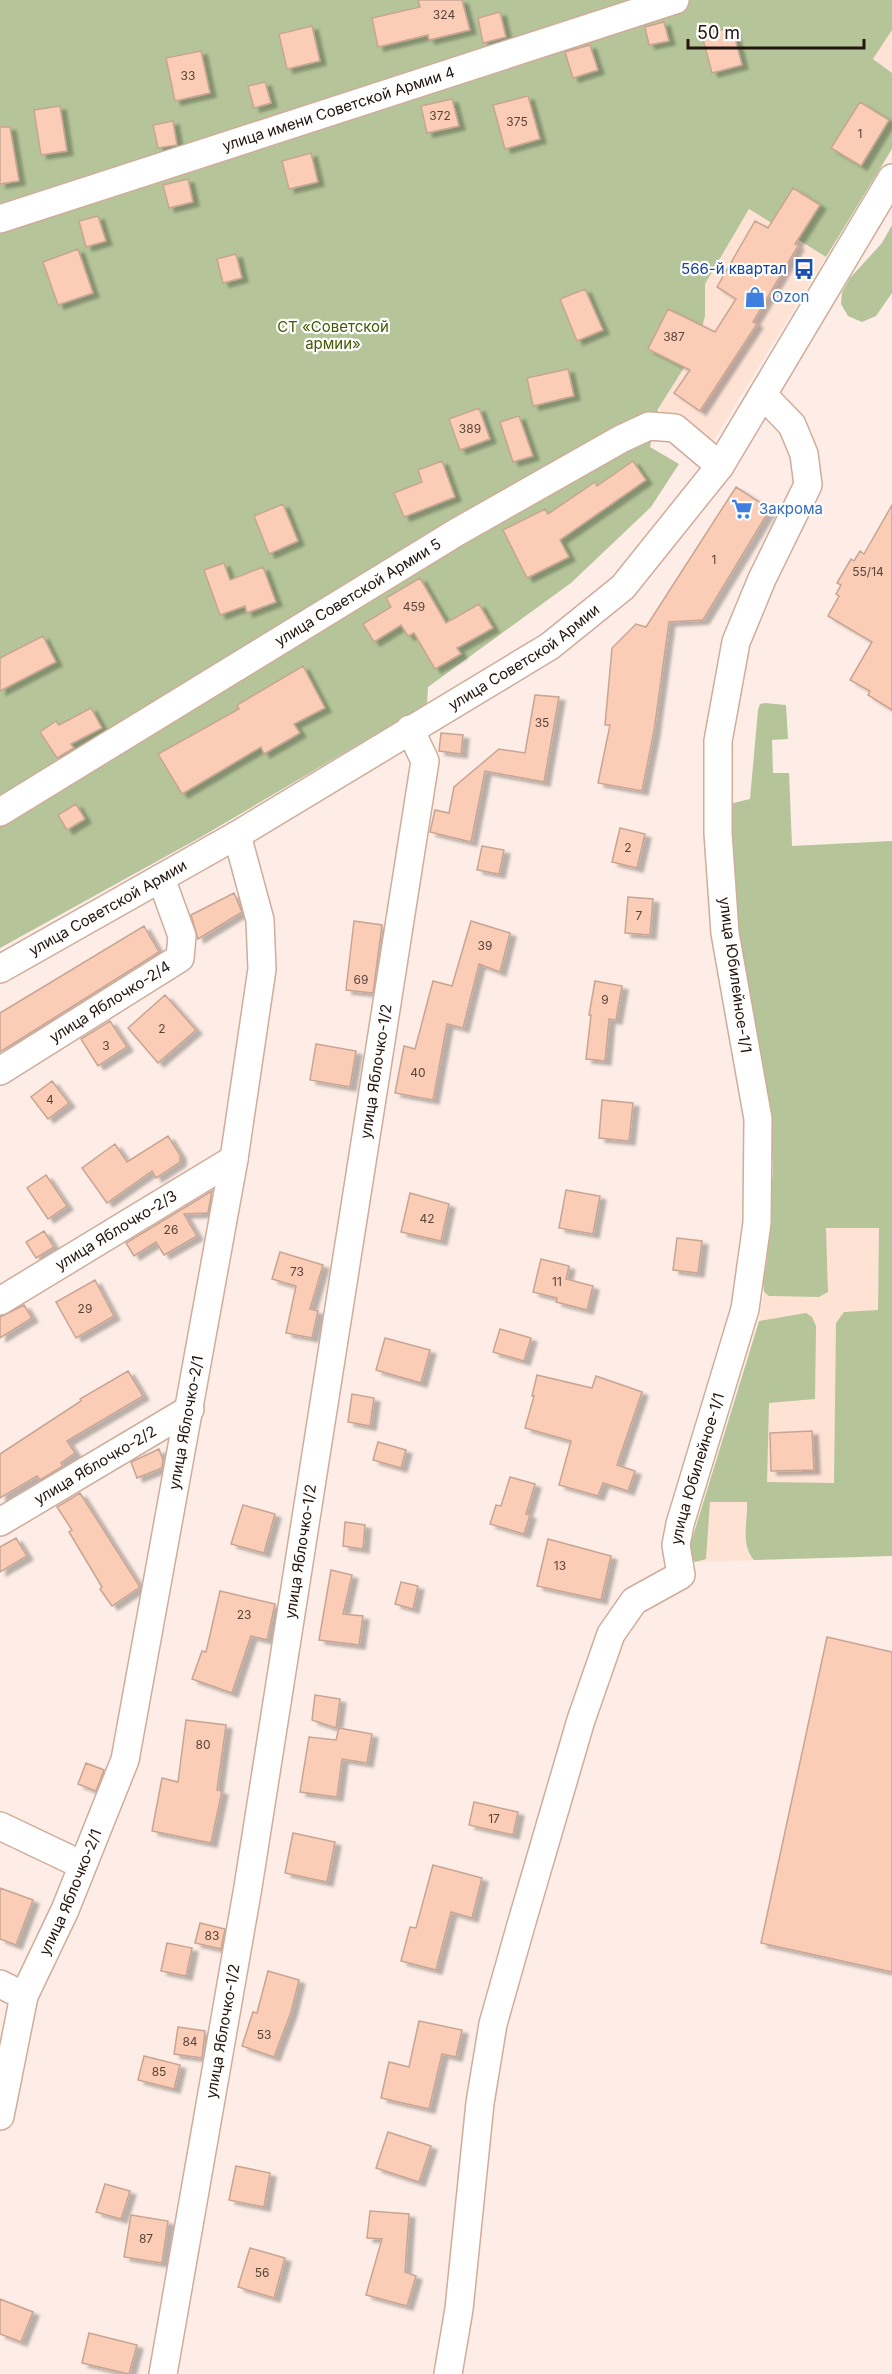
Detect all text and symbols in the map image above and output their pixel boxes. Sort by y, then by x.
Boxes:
house number: 324 [433,7,455,22]
scale bar [688,12,864,50]
text: 50 m [697,22,740,43]
street label: улица имени Советской Армии 4 [220,62,457,155]
house number: 33 [181,68,195,83]
house number: 372 [429,108,451,123]
house number: 375 [506,114,528,129]
house number: 1 [858,126,862,141]
bus stop icon: 566-й квартал [792,257,816,281]
place label: 566-й квартал [681,259,787,278]
shop icon: Ozon [743,285,767,309]
place label: Ozon [772,287,809,306]
park label: СТ «Советской армии» [277,317,389,353]
house number: 387 [663,329,685,344]
house number: 389 [459,421,481,436]
supermarket icon: Закрома [730,497,754,521]
place label: Закрома [759,499,823,518]
street label: улица Советской Армии 5 [271,534,444,650]
house number: 1 [712,552,716,567]
house number: 55/14 [852,564,884,579]
house number: 459 [403,599,425,614]
street label: улица Советской Армии [445,600,603,714]
house number: 35 [535,715,549,730]
house number: 2 [624,840,632,855]
street label: улица Советской Армии [25,855,190,960]
street label: улица Юбилейное-1/1 [715,896,756,1054]
house number: 7 [636,908,643,923]
house number: 39 [478,938,492,953]
street label: улица Яблочко-2/4 [46,957,174,1047]
house number: 69 [354,972,368,987]
house number: 9 [601,992,609,1007]
street label: улица Яблочко-1/2 [356,1003,396,1140]
house number: 2 [158,1022,166,1036]
house number: 3 [102,1038,110,1053]
house number: 40 [410,1065,426,1080]
house number: 4 [46,1092,54,1107]
street label: улица Яблочко-2/3 [52,1186,180,1274]
house number: 42 [419,1211,435,1226]
house number: 26 [164,1222,178,1237]
house number: 73 [290,1264,304,1279]
house number: 11 [552,1274,562,1289]
house number: 29 [78,1301,92,1316]
street label: улица Яблочко-2/1 [164,1354,207,1491]
street label: улица Юбилейное-1/1 [666,1391,728,1546]
street label: улица Яблочко-2/2 [31,1421,160,1508]
street label: улица Яблочко-1/2 [280,1483,320,1620]
house number: 13 [554,1558,566,1573]
house number: 23 [237,1607,251,1622]
house number: 80 [196,1737,211,1752]
house number: 17 [488,1811,500,1826]
street label: улица Яблочко-2/1 [35,1826,105,1959]
house number: 83 [205,1928,219,1943]
street label: улица Яблочко-1/2 [201,1962,243,2100]
house number: 53 [257,2027,271,2042]
house number: 84 [182,2034,198,2049]
house number: 85 [152,2064,166,2079]
house number: 87 [139,2231,153,2246]
house number: 56 [255,2265,269,2280]

